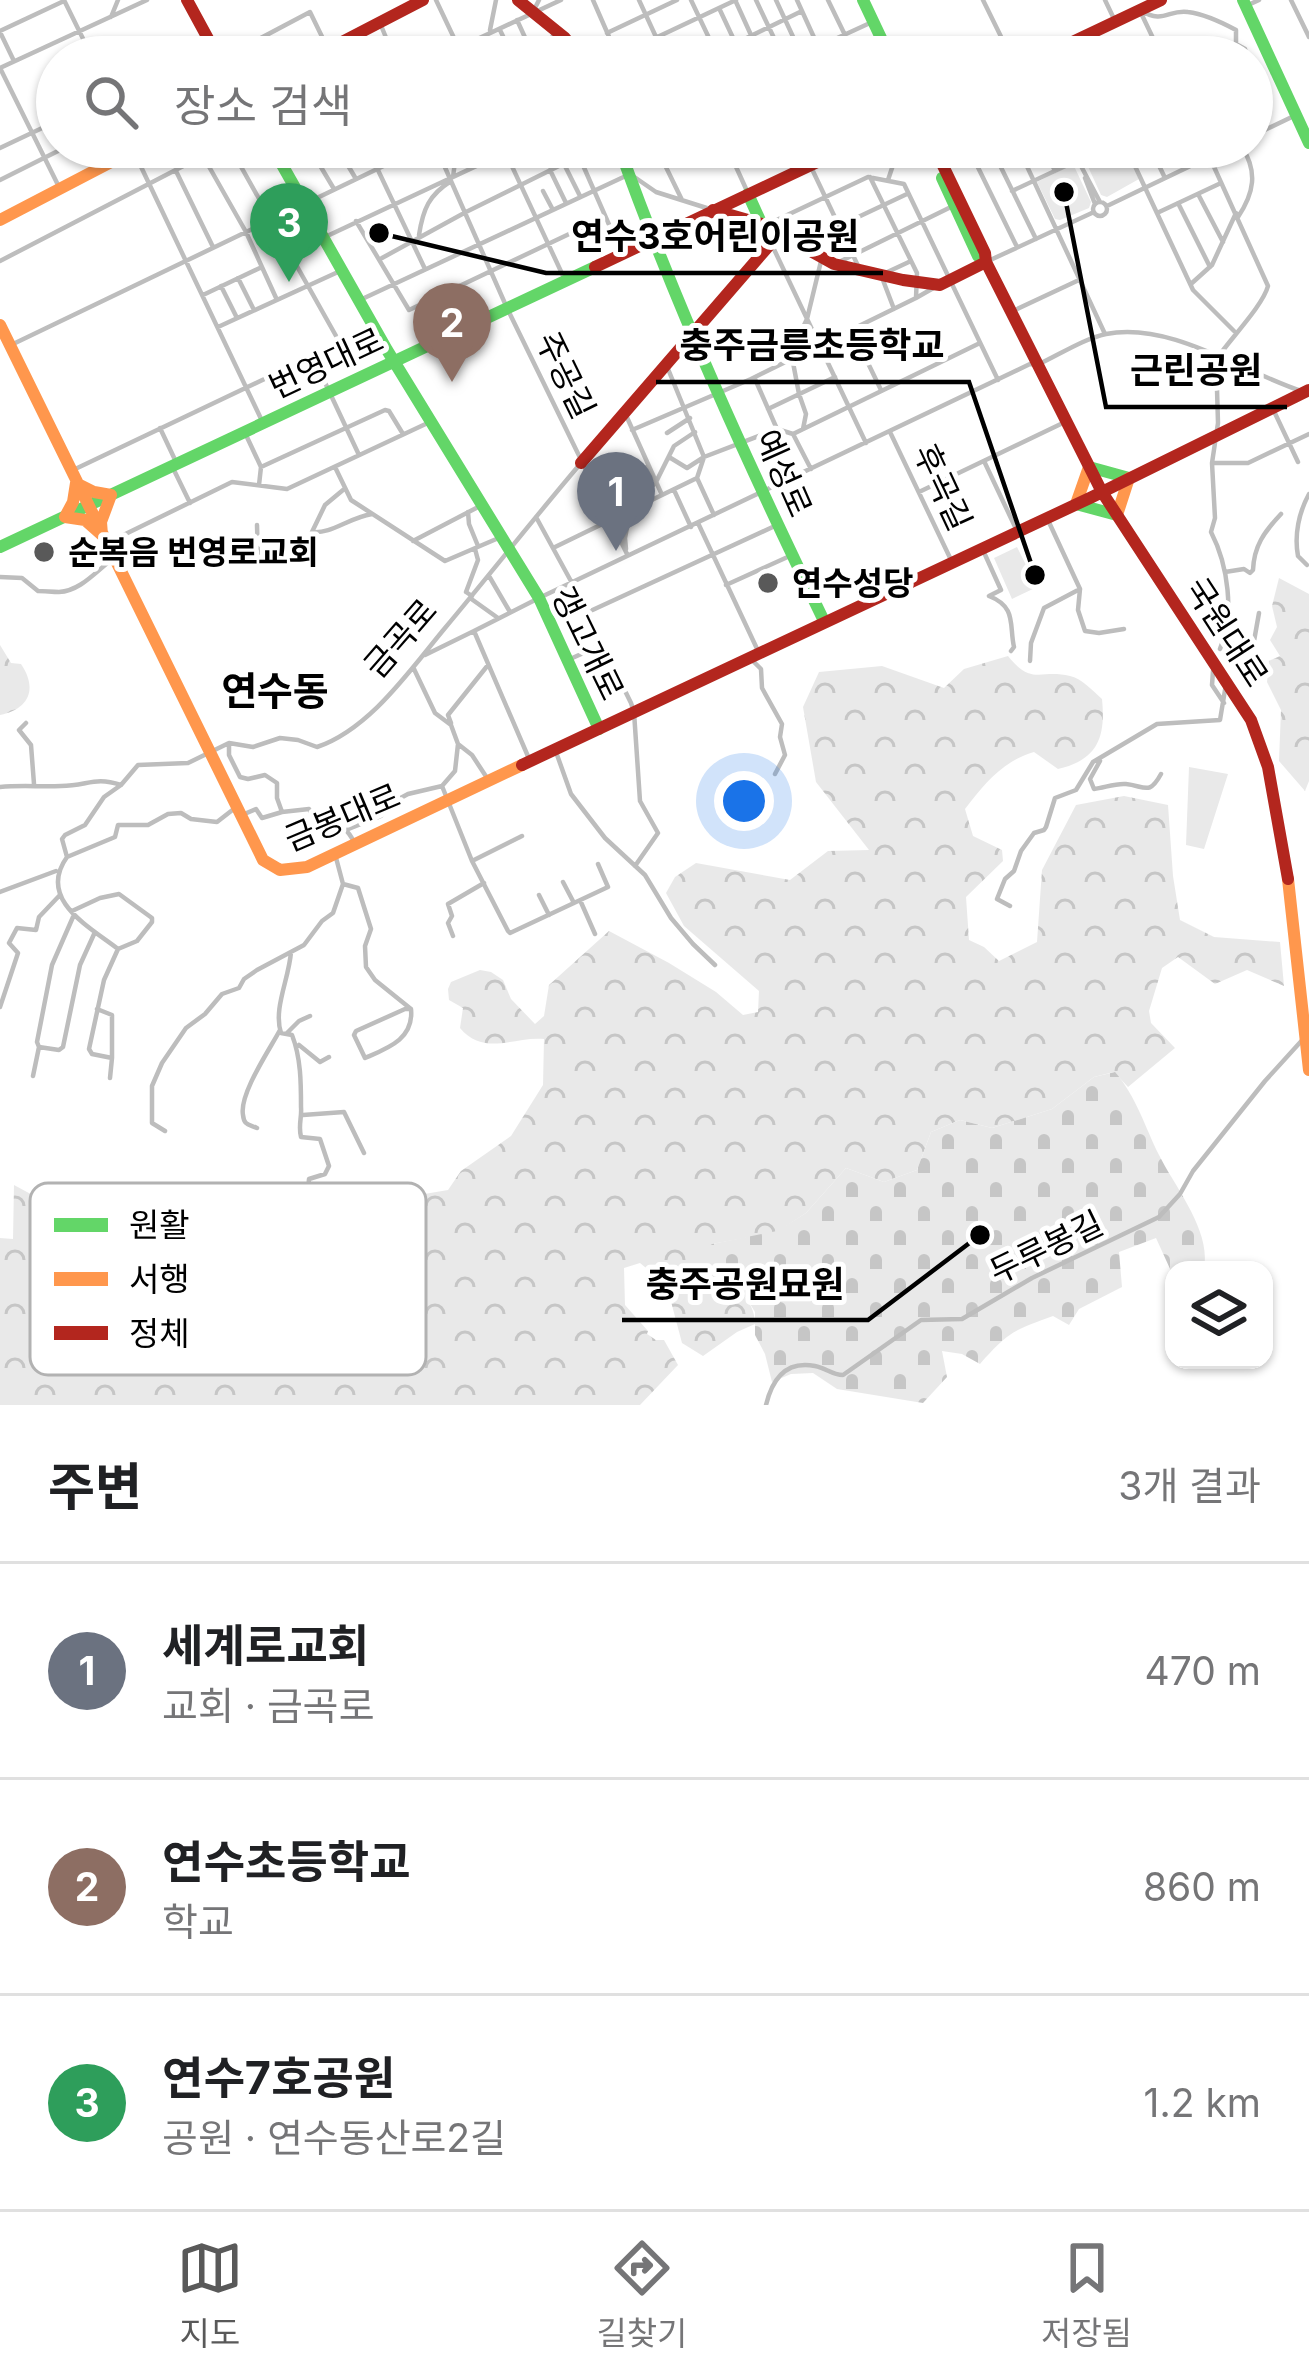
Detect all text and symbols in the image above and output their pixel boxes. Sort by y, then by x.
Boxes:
search box [36,36,1273,168]
icon: search [78,69,144,135]
text: 장소 검색 [174,78,352,133]
pin: 3 [250,183,328,282]
callout: 연수3호어린이공원 [546,201,883,273]
text: 연수3호어린이공원 [571,214,859,258]
pin: 2 [413,283,491,382]
callout: 충주금릉초등학교 [656,310,969,382]
street label: 번영대로 [263,319,389,407]
text: 충주금릉초등학교 [680,323,944,367]
street label: 주공길 [528,325,604,425]
callout: 근린공원 [1106,335,1287,407]
text: 근린공원 [1130,348,1262,392]
street label: 예성로 [747,423,821,523]
street label: 후곡길 [906,437,980,537]
pin: 1 [577,452,655,551]
place label: 순복음 번영로교회 [68,532,319,572]
marker: 순복음 번영로교회 [31,539,57,565]
place label: 연수성당 [792,563,913,603]
marker: 연수성당 [755,570,781,596]
street label: 국원대로 [1177,570,1277,694]
street label: 갱고개로 [543,580,633,706]
street label: 금곡로 [355,591,445,685]
district label: 연수동 [221,667,329,714]
your location [714,771,774,831]
street label: 금봉대로 [278,775,406,859]
legend [30,1183,426,1375]
street label: 두루봉길 [983,1202,1109,1292]
text: 원활 [129,1205,190,1245]
callout: 충주공원묘원 [622,1248,868,1320]
text: 서행 [129,1259,190,1299]
map controls [1165,1261,1273,1369]
button: layers [1165,1261,1273,1369]
text: 충주공원묘원 [646,1262,844,1306]
text: 정체 [129,1313,190,1353]
text: 주변 [48,1456,142,1517]
text: 3개 결과 [1118,1462,1261,1509]
text: 세계로교회 [162,1618,369,1673]
text: 1 [79,1647,95,1694]
text: 470 m [1145,1647,1261,1694]
text: 교회 · 금곡로 [162,1682,375,1729]
text: 연수초등학교 [162,1834,410,1889]
text: 2 [75,1863,99,1910]
text: 860 m [1143,1863,1261,1910]
text: 학교 [162,1898,234,1945]
text: 연수7호공원 [162,2050,395,2105]
text: 3 [74,2079,100,2126]
text: 1.2 km [1144,2079,1261,2126]
text: 공원 · 연수동산로2길 [162,2114,506,2161]
tab: 지도 [177,2235,243,2355]
tab: 길찾기 [596,2235,687,2355]
tab: 저장됨 [1041,2235,1132,2355]

